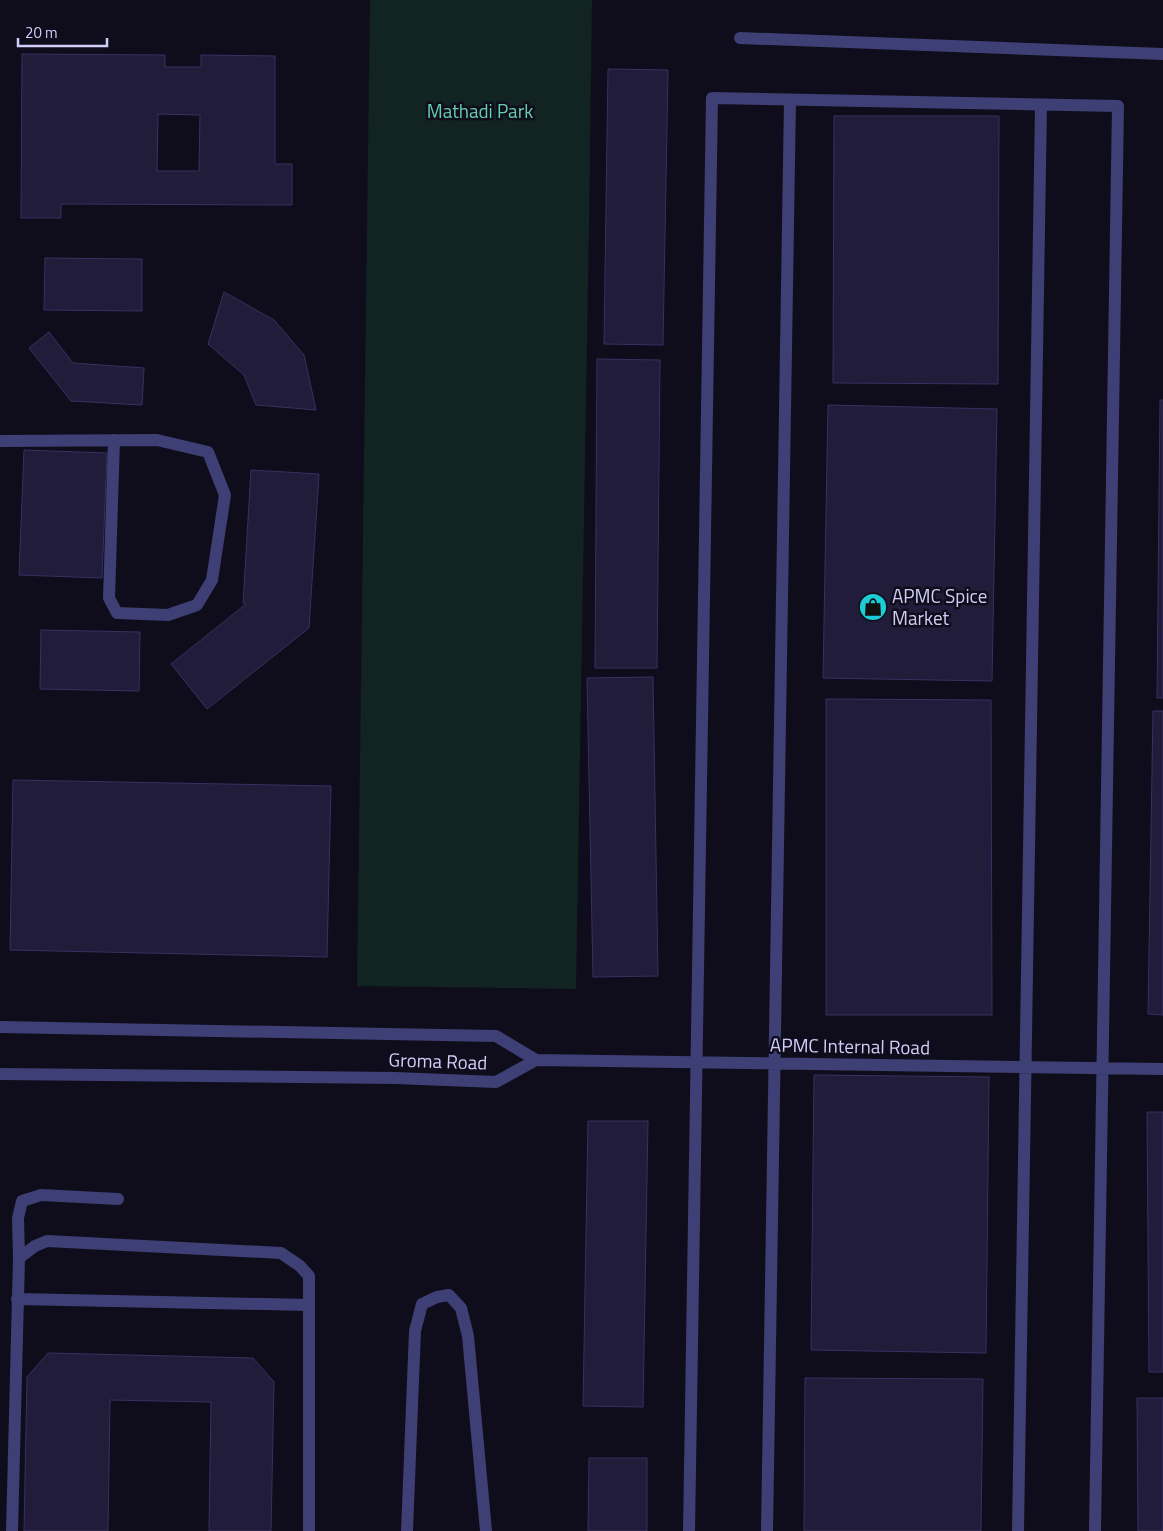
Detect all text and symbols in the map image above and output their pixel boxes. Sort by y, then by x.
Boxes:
scale bar [18,15,106,47]
text: 20 m [25,21,58,44]
park label: Mathadi Park [427,96,533,125]
place label: APMC Spice Market [892,581,987,632]
shop icon: APMC Spice Market [858,592,888,622]
street label: APMC Internal Road [770,1030,930,1061]
street label: Groma Road [388,1044,488,1077]

